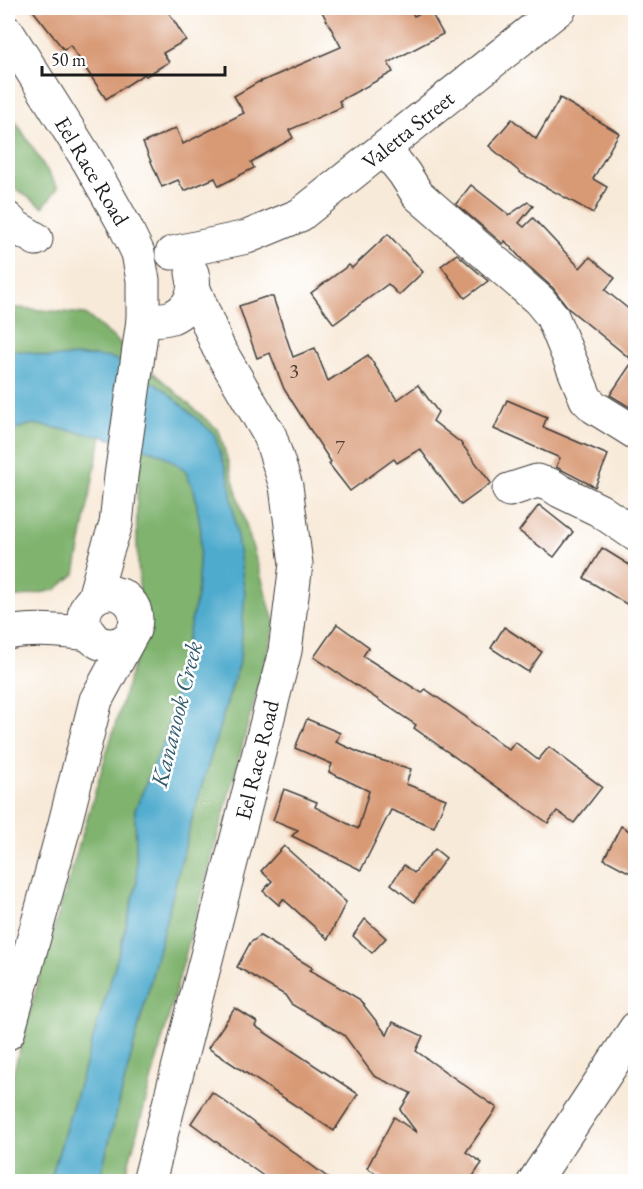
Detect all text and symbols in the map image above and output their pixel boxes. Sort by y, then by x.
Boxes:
scale bar [42,39,225,77]
text: 50 m [51,48,86,71]
street label: Valetta Street [356,84,460,176]
street label: Eel Race Road [48,111,136,232]
house number: 3 [289,358,299,384]
house number: 7 [335,434,345,460]
water label: Kananook Creek [143,638,209,791]
street label: Eel Race Road [228,696,286,823]

